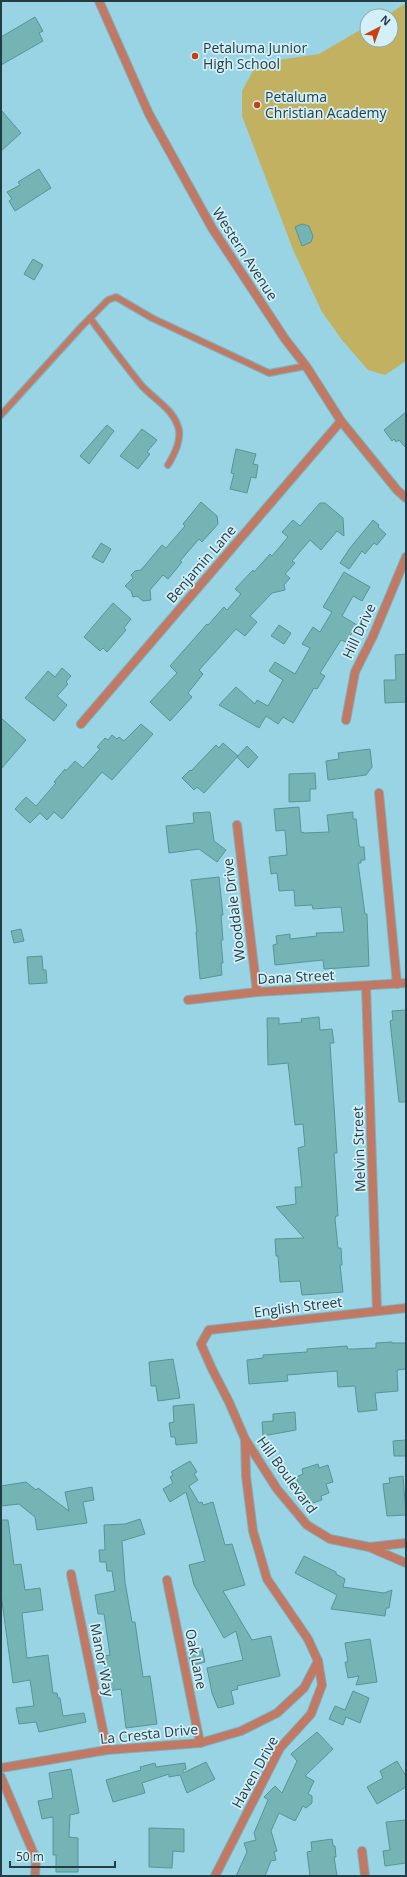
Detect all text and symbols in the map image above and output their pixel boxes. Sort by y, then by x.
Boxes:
north arrow [359,8,399,48]
text: N [378,11,394,29]
place label: Petaluma Junior High School [203,38,307,73]
marker: Petaluma Junior High School [190,51,200,61]
place label: Petaluma Christian Academy [265,87,388,122]
marker: Petaluma Christian Academy [252,100,262,110]
street label: Western Avenue [208,204,283,304]
street label: Benjamin Lane [162,521,240,607]
street label: Hill Drive [338,600,380,661]
street label: Wooddale Drive [218,857,249,963]
street label: Dana Street [257,965,335,988]
street label: Melvin Street [348,1106,369,1192]
street label: English Street [253,1292,343,1321]
street label: Hill Boulevard [253,1432,322,1517]
street label: Manor Way [86,1622,119,1699]
street label: Oak Lane [181,1627,212,1691]
street label: La Cresta Drive [99,1719,199,1748]
street label: Haven Drive [227,1732,282,1811]
scale bar [10,1843,115,1869]
text: 50 m [16,1848,44,1865]

